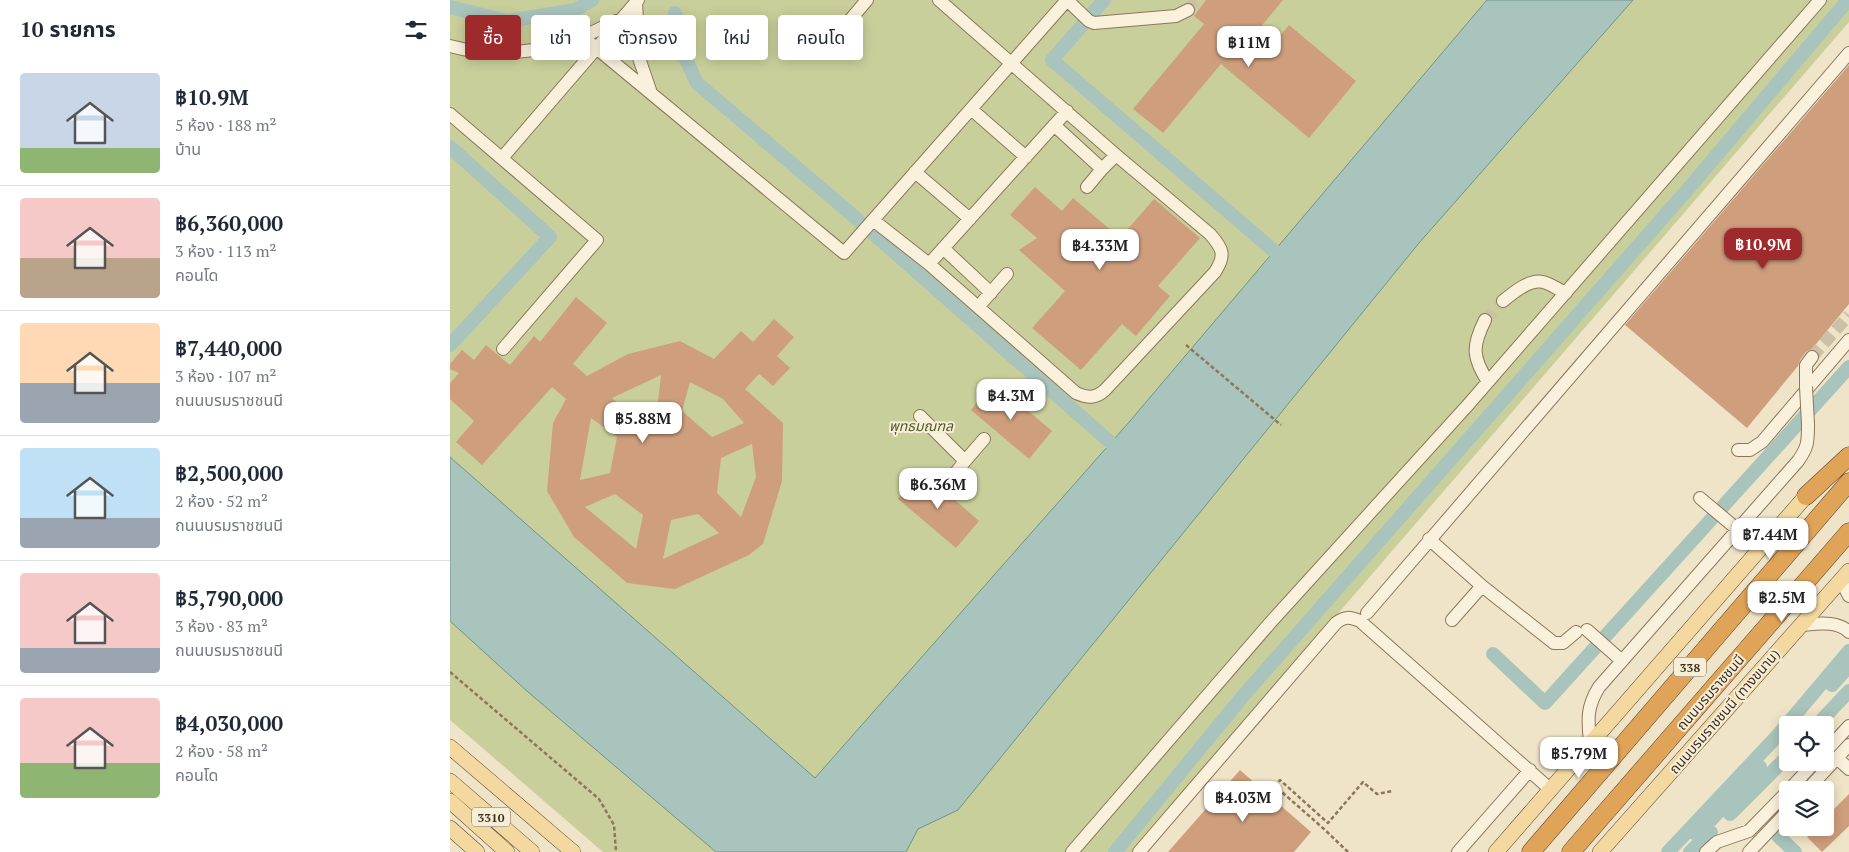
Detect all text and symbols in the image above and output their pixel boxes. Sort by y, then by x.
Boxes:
text: 10 รายการ [20,15,116,43]
chip: ซื้อ [465,15,521,60]
chip: เช่า [531,15,590,60]
chip: ตัวกรอง [600,15,696,60]
chip: ใหม่ [706,15,768,60]
chip: คอนโด [778,15,863,60]
icon: filters [402,16,430,44]
pin: ฿11M [1219,26,1279,68]
text: ฿11M [1228,31,1270,53]
text: ฿10.9M [175,83,249,111]
icon: home [60,93,120,153]
text: 5 ห้อง · 188 m² [175,114,276,136]
text: บ้าน [175,138,201,160]
text: ฿6,360,000 [175,209,283,237]
icon: home [60,218,120,278]
pin: ฿4.33M [1059,228,1141,271]
pin: ฿10.9M [1722,228,1804,270]
text: ฿10.9M [1735,233,1791,255]
text: ฿4.33M [1072,234,1128,256]
text: 3 ห้อง · 113 m² [175,240,276,262]
text: คอนโด [175,264,218,286]
text: ฿7,440,000 [175,334,282,362]
icon: home [60,343,120,403]
text: 3 ห้อง · 107 m² [175,365,276,387]
pin: ฿4.3M [976,378,1046,421]
text: ฿4.3M [988,384,1035,406]
text: ถนนบรมราชชนนี [175,389,283,411]
pin: ฿5.88M [602,402,684,444]
text: ฿5.88M [615,407,671,429]
park label: พุทธมณฑล [889,416,954,435]
text: ฿2,500,000 [175,459,283,487]
icon: home [60,468,120,528]
pin: ฿6.36M [897,468,979,510]
text: ฿6.36M [910,473,966,495]
text: 2 ห้อง · 52 m² [175,490,268,512]
text: ถนนบรมราชชนนี [175,514,283,536]
pin: ฿7.44M [1729,518,1811,560]
text: ฿7.44M [1742,523,1798,545]
pin: ฿2.5M [1747,580,1817,623]
text: ฿5,790,000 [175,584,283,612]
text: ฿2.5M [1759,586,1806,608]
icon: home [60,593,120,653]
text: 3 ห้อง · 83 m² [175,615,268,637]
text: ถนนบรมราชชนนี [175,639,283,661]
street label: ถนนบรมราชชนนี (ทางขนาน) [1664,644,1784,778]
street label: ถนนบรมราชชนนี [1672,650,1748,734]
road number: 338 [1674,658,1706,676]
text: ฿4,030,000 [175,709,283,737]
map controls [1779,716,1834,836]
button: locate [1779,716,1834,771]
icon: home [60,718,120,778]
pin: ฿5.79M [1538,736,1620,779]
text: 2 ห้อง · 58 m² [175,740,268,762]
text: ฿5.79M [1551,742,1607,764]
text: คอนโด [175,764,218,786]
pin: ฿4.03M [1202,780,1284,823]
button: layers [1779,781,1834,836]
text: ฿4.03M [1215,786,1271,808]
road number: 3310 [472,808,510,826]

